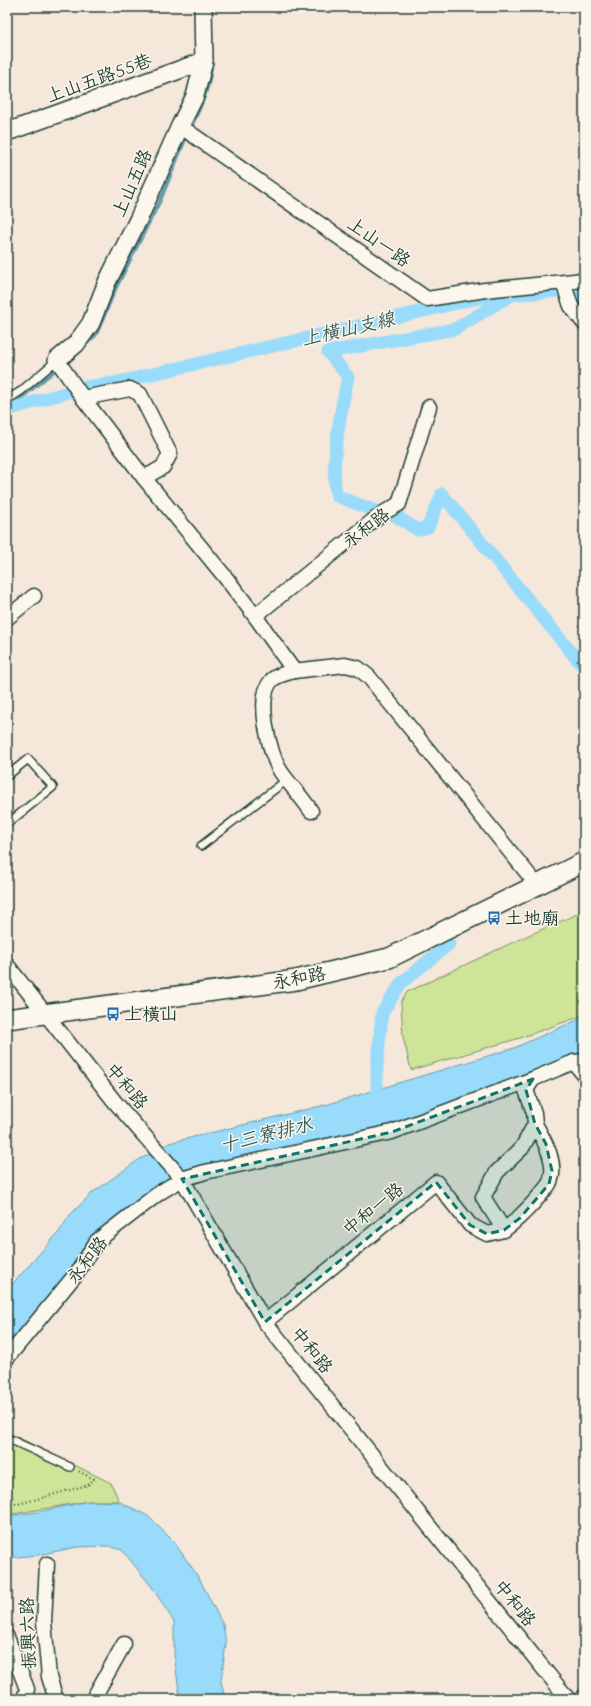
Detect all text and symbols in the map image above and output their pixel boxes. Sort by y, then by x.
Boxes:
street label: 上山五路55巷 [43,49,156,111]
street label: 上山五路 [107,146,160,222]
street label: 上山一路 [341,212,415,275]
water label: 上橫山支線 [299,306,399,354]
street label: 永和路 [338,503,397,556]
place label: 土地廟 [505,907,559,933]
bus stop icon: 土地廟 [486,910,502,926]
street label: 永和路 [270,962,328,998]
place label: 上橫山 [124,1003,178,1029]
bus stop icon: 上橫山 [105,1006,121,1022]
street label: 中和路 [98,1058,153,1116]
water label: 十三寮排水 [217,1112,317,1161]
street label: 中和一路 [338,1178,410,1243]
street label: 永和路 [62,1232,115,1291]
street label: 中和路 [283,1322,338,1380]
street label: 中和路 [486,1575,541,1633]
street label: 振興六路 [16,1596,44,1669]

